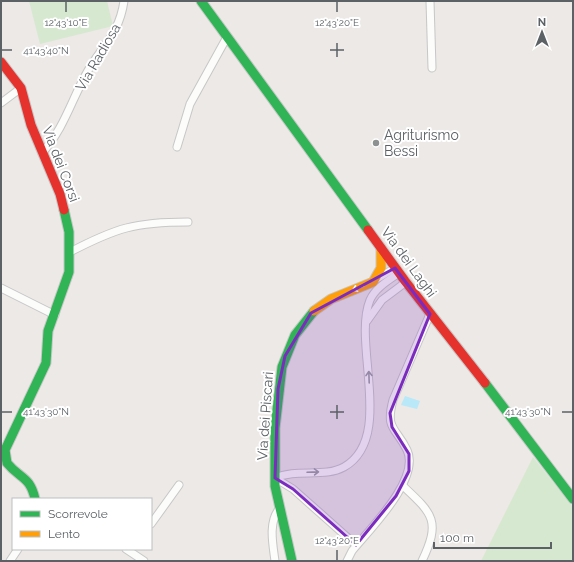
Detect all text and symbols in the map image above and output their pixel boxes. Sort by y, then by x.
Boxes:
north arrow [522,12,562,52]
text: N [538,16,546,29]
text: 12°43'10"E [44,17,88,28]
text: 12°43'20"E [315,17,359,28]
street label: Via Radiosa [72,21,124,93]
text: 41°43'40"N [23,45,69,56]
street label: Via dei Corsi [39,124,83,204]
place label: Agriturismo Bessi [384,127,459,159]
marker: Agriturismo Bessi [371,138,381,148]
street label: Via dei Laghi [378,224,440,300]
one-way arrow [353,284,365,292]
street label: Via dei Piscari [254,371,276,461]
one-way arrow [365,371,372,384]
text: 41°43'30"N [23,406,69,417]
text: 41°43'30"N [505,406,551,417]
one-way arrow [306,468,319,476]
legend [12,498,152,550]
text: Scorrevole [48,507,108,521]
scale bar [434,524,551,550]
text: Lento [48,527,80,541]
text: 100 m [440,531,474,545]
text: 12°43'20"E [315,535,359,546]

